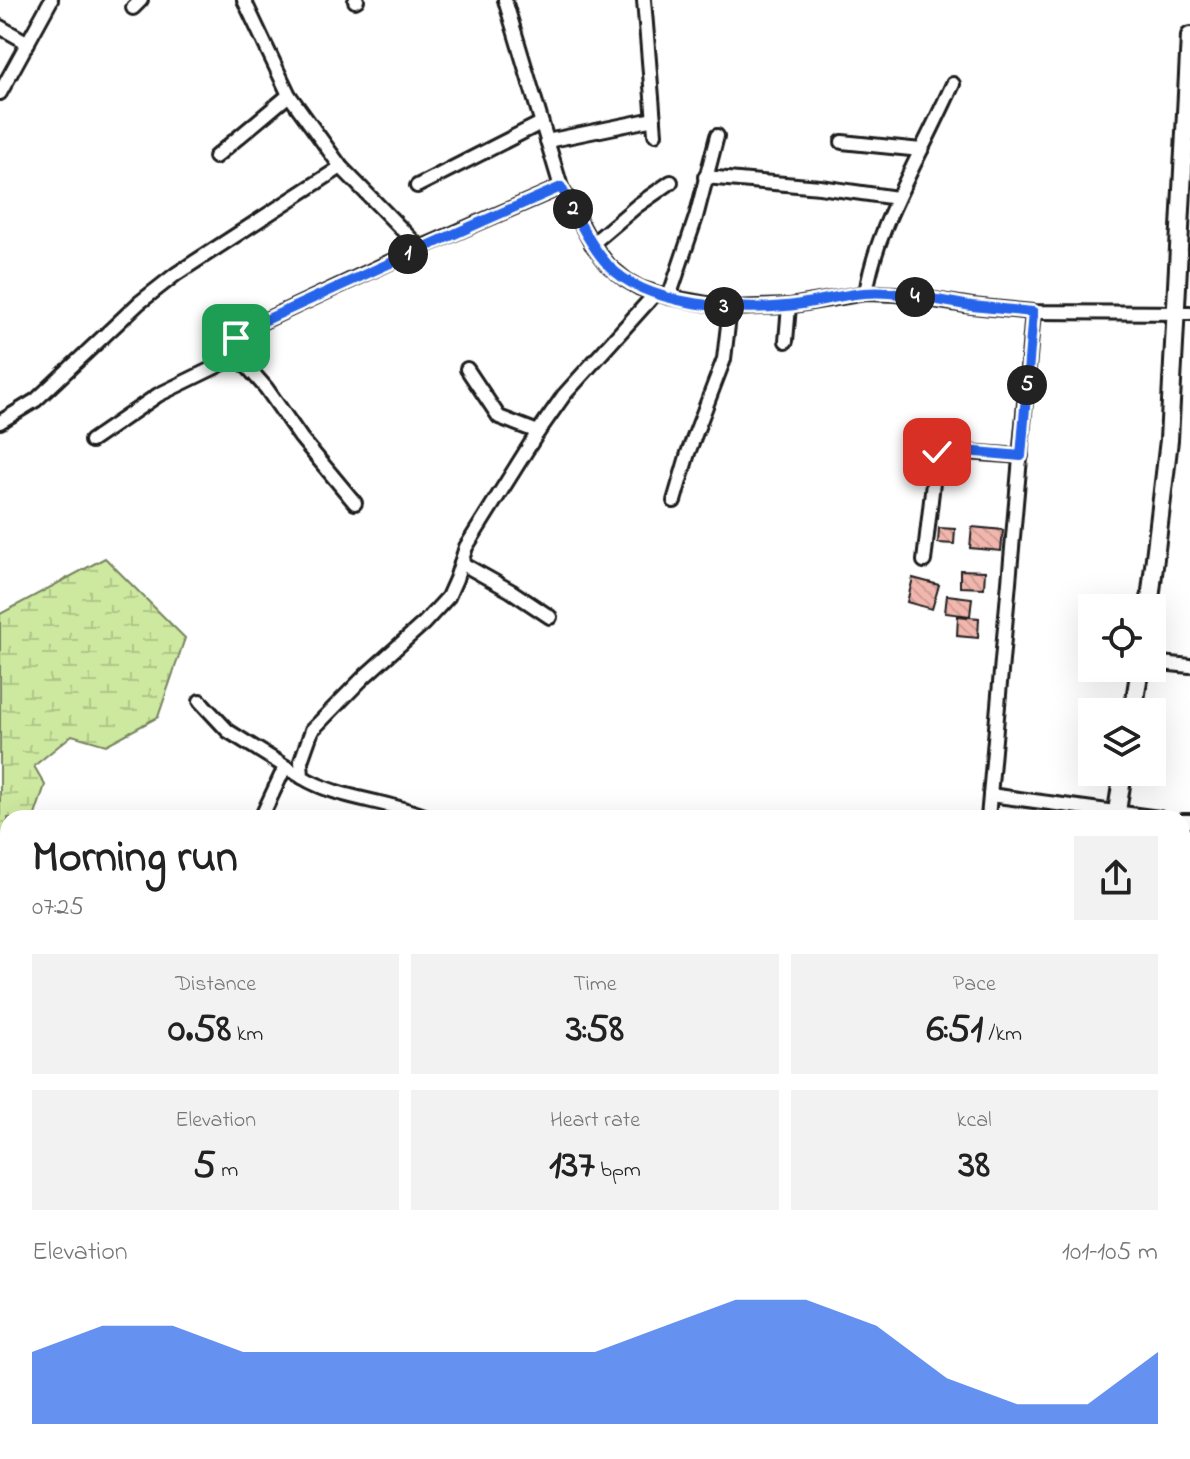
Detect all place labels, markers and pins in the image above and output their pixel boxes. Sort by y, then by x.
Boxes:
pin: 2 [553,189,593,229]
pin: 1 [388,234,428,274]
pin: 4 [895,277,935,317]
pin: 3 [704,287,744,327]
pin [202,304,270,372]
pin: 5 [1007,365,1047,405]
pin [903,418,971,486]

